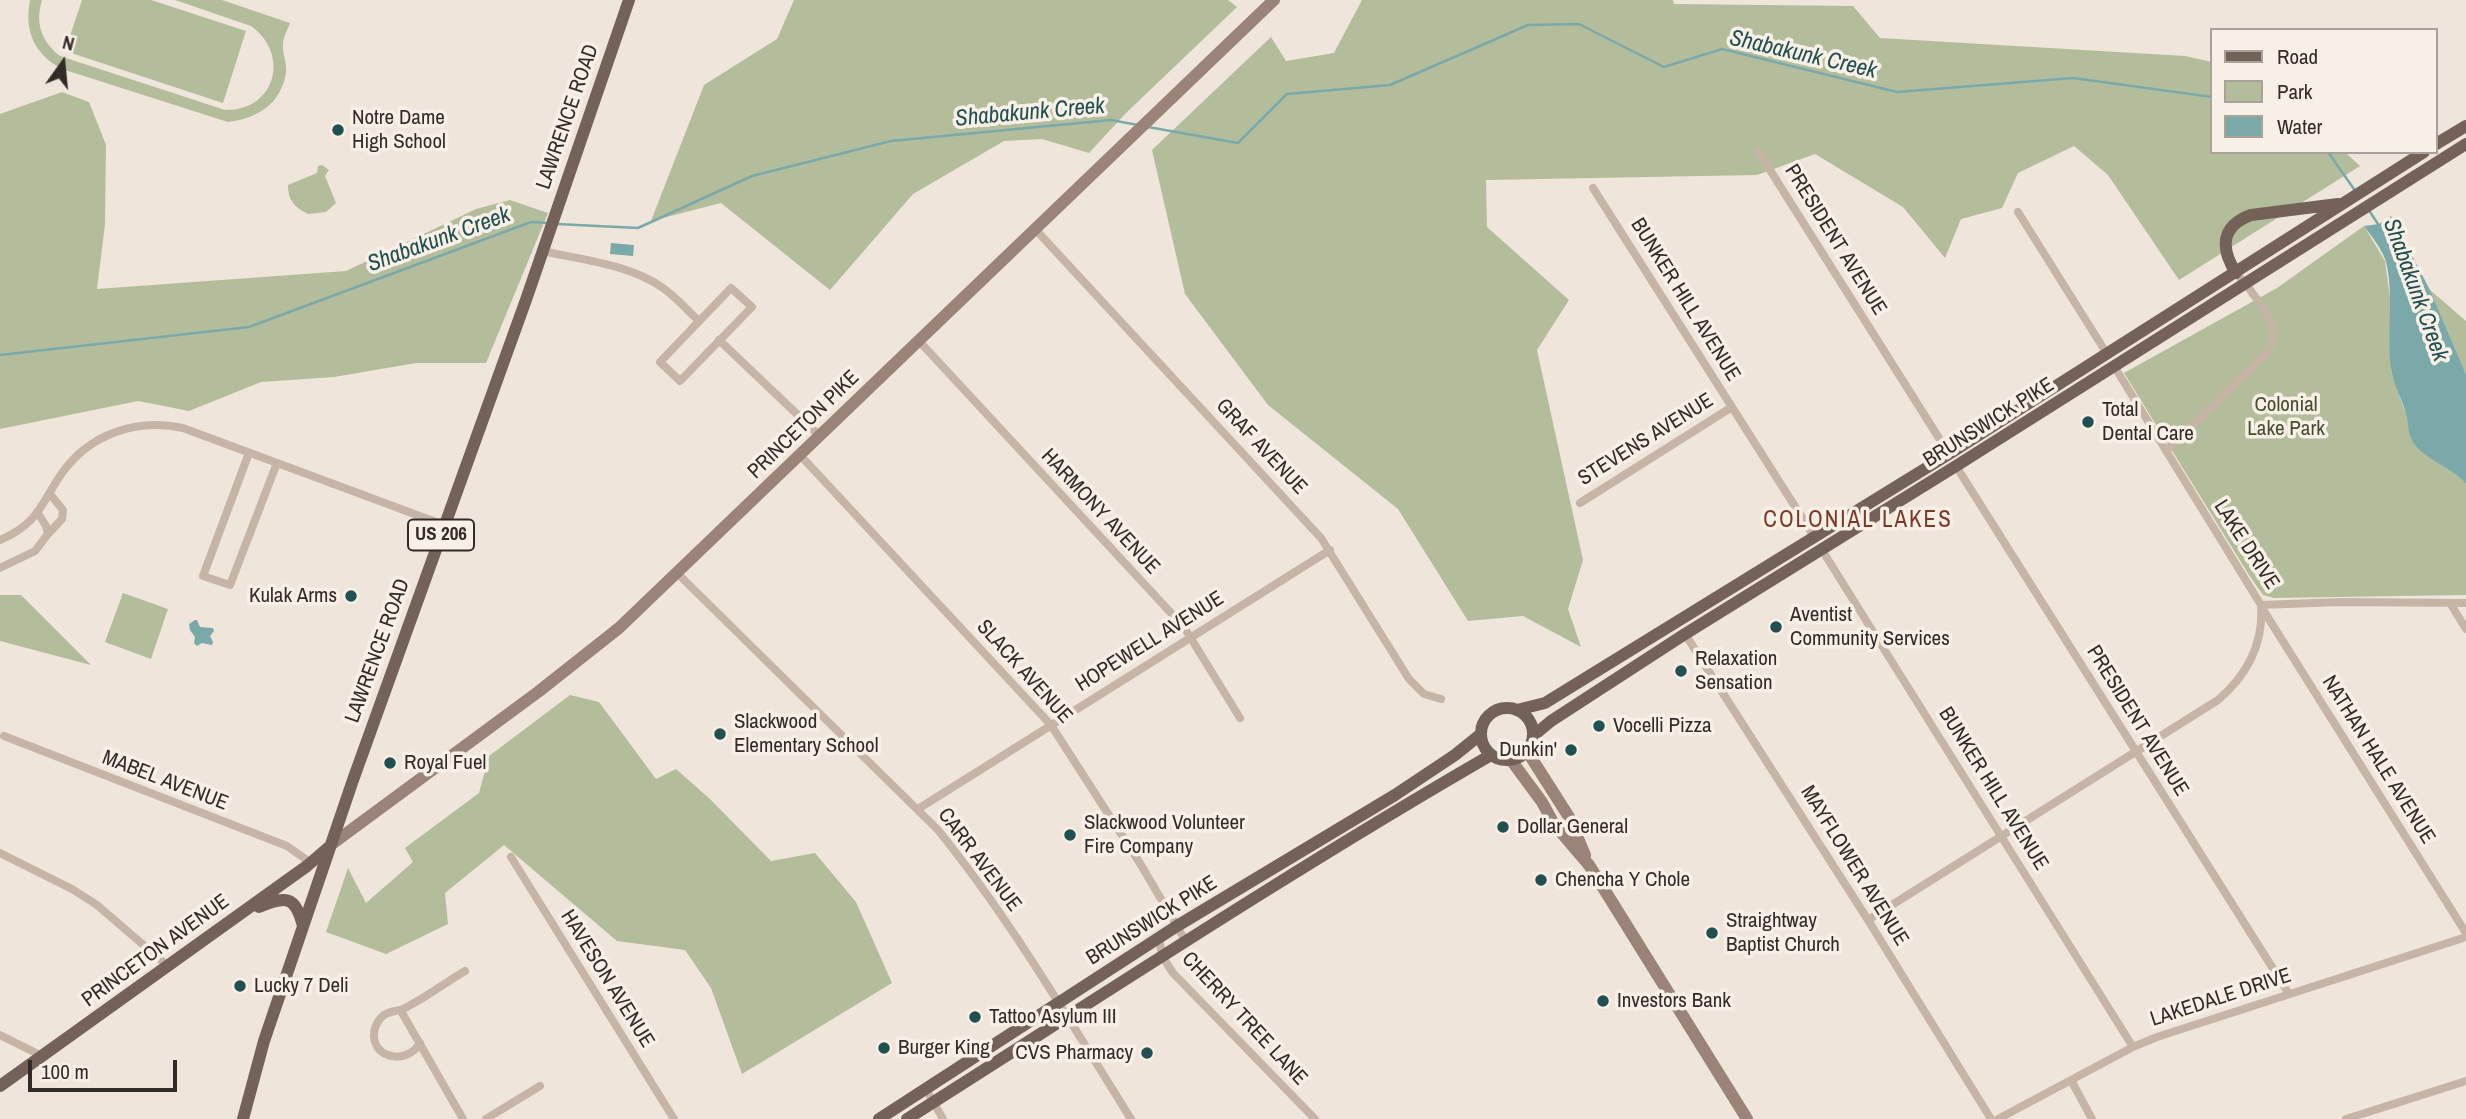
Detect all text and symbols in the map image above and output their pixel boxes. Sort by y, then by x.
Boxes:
water label: Shabakunk Creek [1727,25,1879,85]
north arrow [28,28,98,98]
legend [2210,28,2438,154]
text: N [60,29,77,57]
street label: LAWRENCE ROAD [531,41,605,193]
text: Road [2277,42,2318,71]
text: Park [2277,77,2312,106]
water label: Shabakunk Creek [954,93,1106,133]
place label: Notre Dame High School [352,105,446,155]
text: Water [2277,112,2322,141]
marker: Notre Dame High School [330,122,346,138]
street label: PRESIDENT AVENUE [1779,160,1891,320]
water label: Shabakunk Creek [364,201,514,279]
street label: BUNKER HILL AVENUE [1625,214,1745,386]
water label: Shabakunk Creek [2376,215,2454,365]
street label: PRINCETON PIKE [743,366,865,484]
street label: BRUNSWICK PIKE [1919,373,2059,473]
street label: STEVENS AVENUE [1574,388,1718,492]
park label: Colonial Lake Park [2247,392,2325,442]
street label: GRAF AVENUE [1210,394,1312,500]
place label: Total Dental Care [2102,397,2194,447]
marker: Total Dental Care [2080,414,2096,430]
street label: HARMONY AVENUE [1035,444,1165,580]
street label: LAKE DRIVE [2208,496,2284,594]
district label: COLONIAL LAKES [1765,507,1951,535]
road number: US 206 [408,520,474,550]
street label: LAWRENCE ROAD [340,576,416,726]
place label: Kulak Arms [249,583,337,609]
street label: HOPEWELL AVENUE [1071,586,1229,698]
marker: Kulak Arms [343,588,359,604]
place label: Aventist Community Services [1790,602,1950,652]
street label: SLACK AVENUE [971,615,1077,729]
marker: Aventist Community Services [1768,619,1784,635]
street label: PRESIDENT AVENUE [2081,641,2193,801]
place label: Relaxation Sensation [1695,646,1777,696]
marker: Relaxation Sensation [1673,663,1689,679]
street label: NATHAN HALE AVENUE [2316,671,2440,849]
street label: BUNKER HILL AVENUE [1933,703,2053,875]
place label: Slackwood Elementary School [734,709,879,759]
place label: Vocelli Pizza [1613,713,1712,739]
marker: Vocelli Pizza [1591,718,1607,734]
marker: Slackwood Elementary School [712,726,728,742]
place label: Dunkin' [1499,737,1557,763]
marker: Dunkin' [1563,742,1579,758]
street label: MABEL AVENUE [99,745,231,817]
place label: Royal Fuel [404,750,486,776]
marker: Royal Fuel [382,755,398,771]
street label: MAYFLOWER AVENUE [1795,781,1913,951]
street label: CARR AVENUE [932,803,1026,917]
place label: Slackwood Volunteer Fire Company [1084,810,1245,860]
place label: Dollar General [1517,814,1628,840]
marker: Dollar General [1495,819,1511,835]
marker: Slackwood Volunteer Fire Company [1062,827,1078,843]
place label: Chencha Y Chole [1555,867,1690,893]
street label: BRUNSWICK PIKE [1082,871,1222,971]
marker: Chencha Y Chole [1533,872,1549,888]
street label: PRINCETON AVENUE [78,889,234,1013]
street label: HAVESON AVENUE [555,906,659,1052]
place label: Straightway Baptist Church [1726,908,1840,958]
marker: Straightway Baptist Church [1704,925,1720,941]
street label: CHERRY TREE LANE [1176,947,1312,1091]
street label: LAKEDALE DRIVE [2147,963,2295,1033]
place label: Lucky 7 Deli [254,973,349,999]
marker: Lucky 7 Deli [232,978,248,994]
place label: Investors Bank [1617,988,1731,1014]
marker: Investors Bank [1595,993,1611,1009]
place label: Tattoo Asylum III [989,1004,1117,1030]
marker: Tattoo Asylum III [967,1009,983,1025]
place label: Burger King [898,1035,990,1061]
marker: Burger King [876,1040,892,1056]
place label: CVS Pharmacy [1015,1040,1133,1066]
marker: CVS Pharmacy [1139,1045,1155,1061]
scale bar [32,1046,180,1090]
text: 100 m [41,1057,89,1086]

